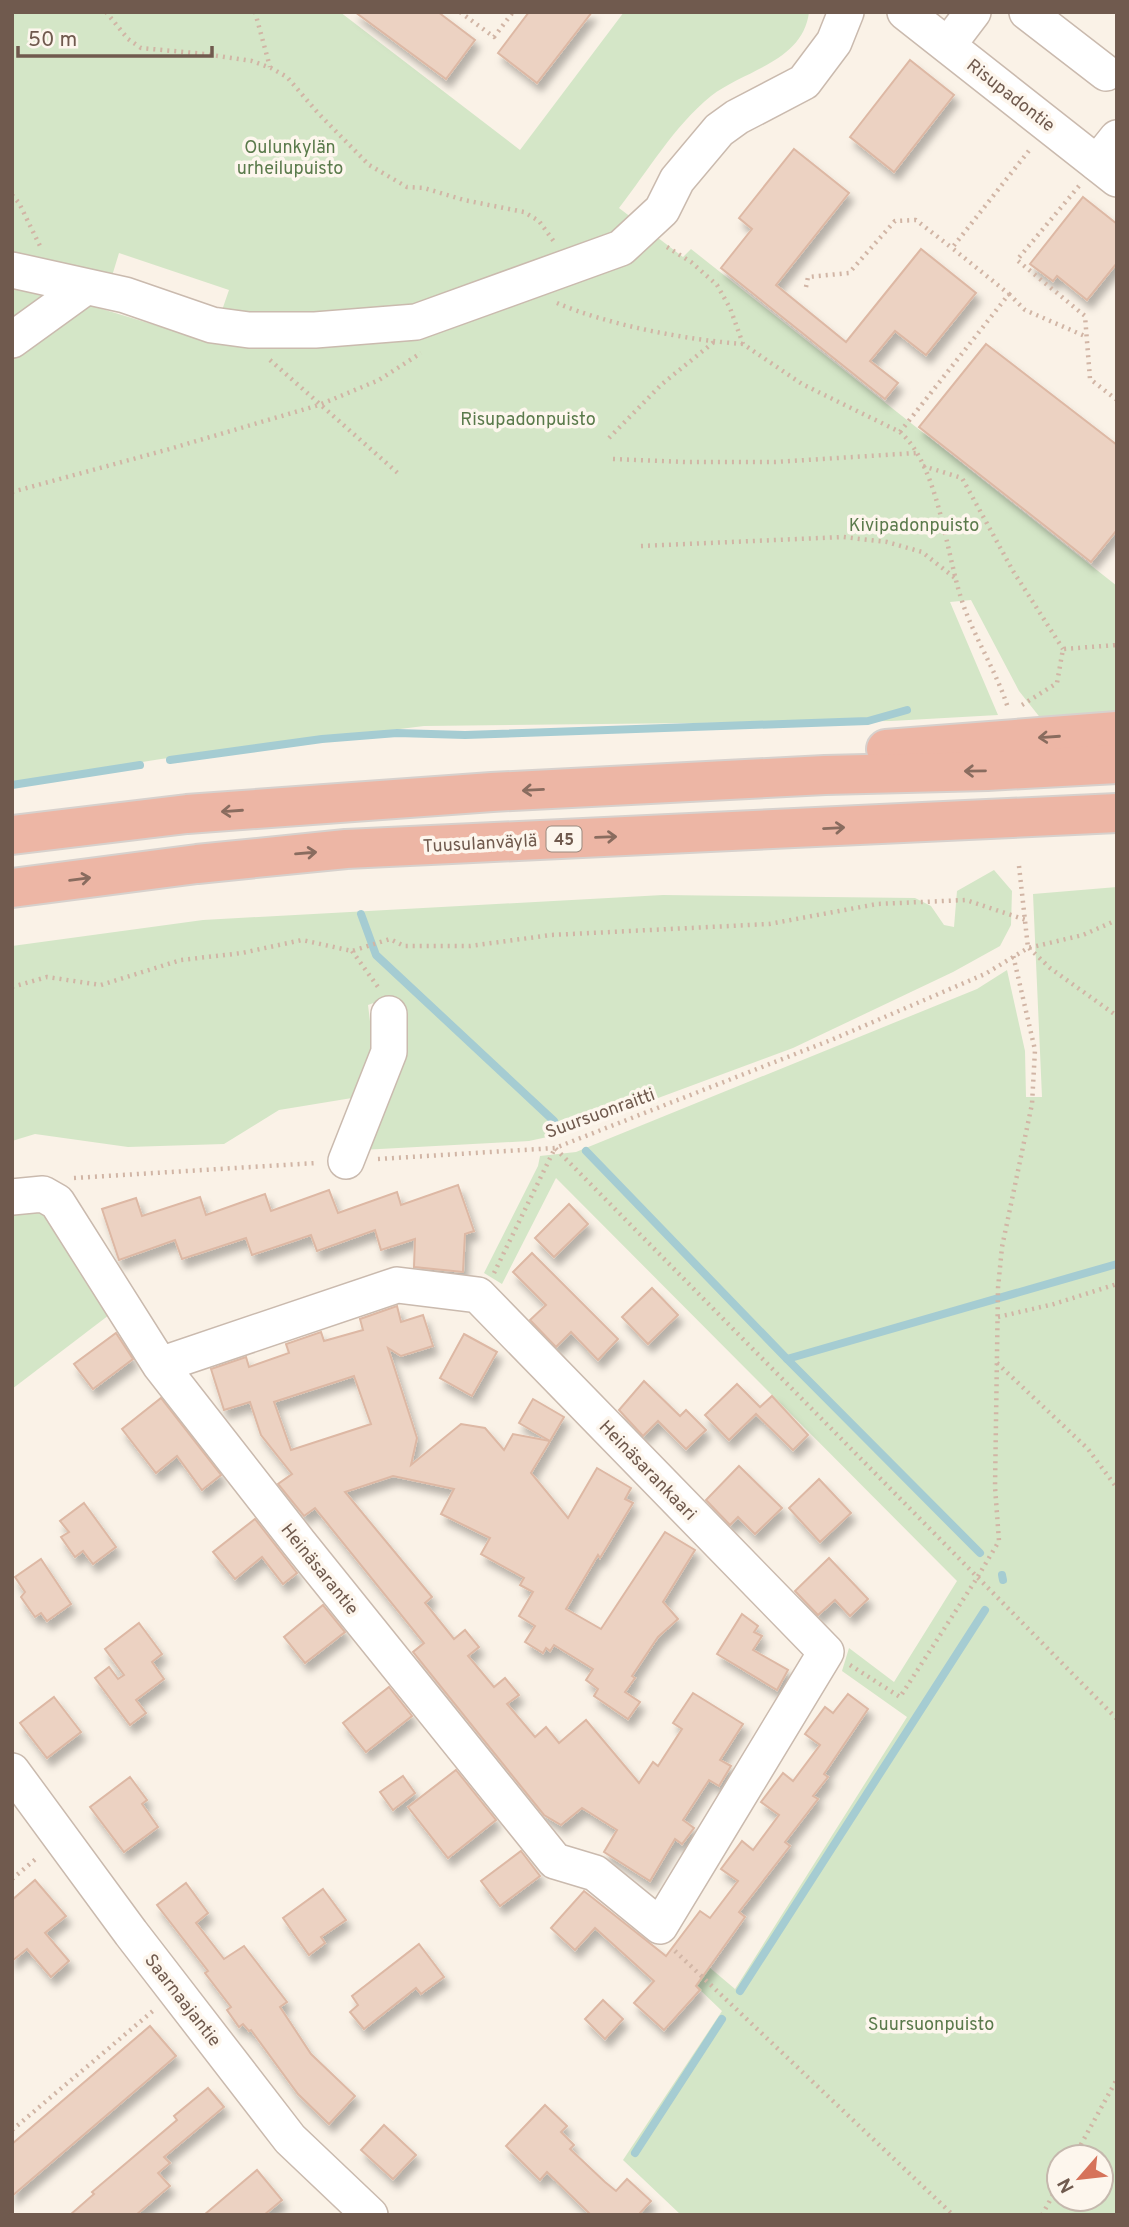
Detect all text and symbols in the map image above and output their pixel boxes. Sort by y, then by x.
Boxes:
scale bar [18,14,212,58]
text: 50 m [28,27,77,54]
street label: Risupadontie [961,55,1059,138]
park label: Oulunkylän urheilupuisto [237,137,343,181]
park label: Risupadonpuisto [460,409,596,432]
park label: Kivipadonpuisto [849,515,979,538]
one-way arrow [1038,731,1061,744]
one-way arrow [964,765,987,778]
one-way arrow [522,784,544,797]
one-way arrow [222,805,244,818]
one-way arrow [822,821,845,834]
road number: 45 [546,826,582,852]
street label: Tuusulanväylä [422,830,538,859]
one-way arrow [595,831,618,844]
one-way arrow [294,846,317,859]
one-way arrow [68,872,91,885]
street label: Suursuonraitti [543,1084,658,1145]
street label: Heinäsarankaari [593,1416,701,1526]
street label: Heinäsarantie [275,1519,363,1620]
street label: Saarnaajantie [138,1950,225,2052]
park label: Suursuonpuisto [868,2014,994,2037]
north arrow [1045,2143,1115,2213]
text: N [1053,2173,1081,2197]

